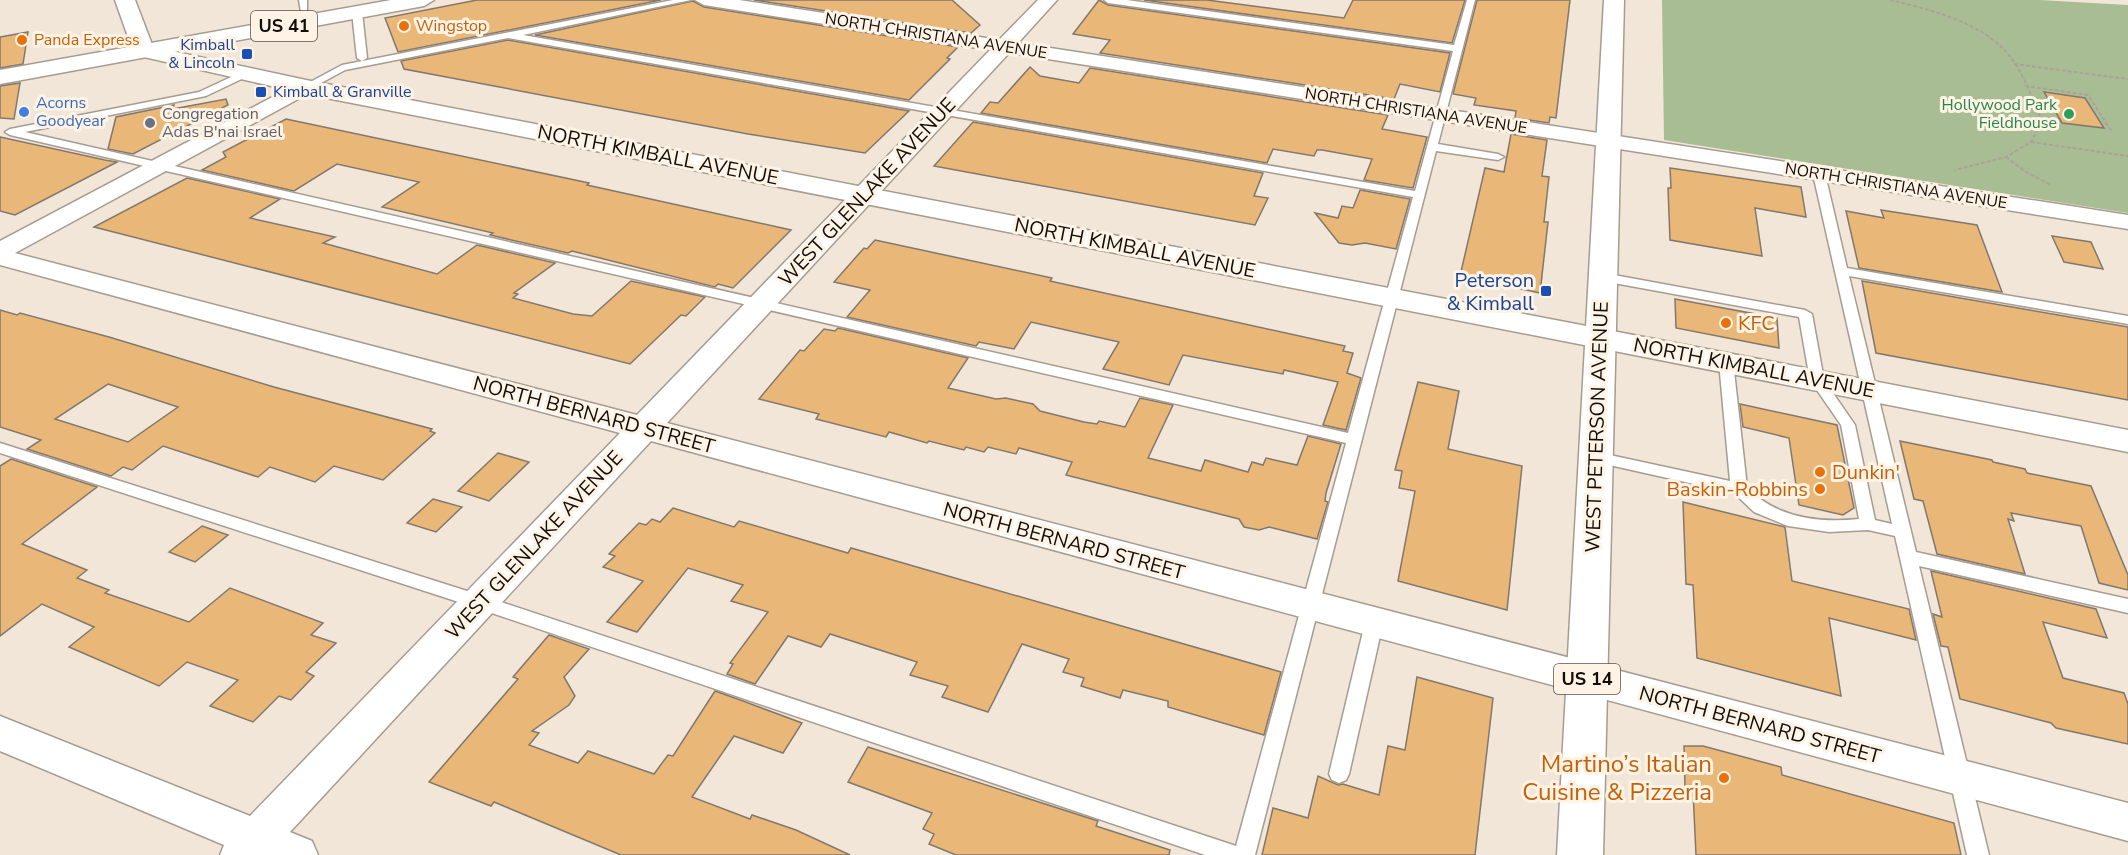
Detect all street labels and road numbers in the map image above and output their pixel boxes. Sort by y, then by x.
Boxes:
street label: NORTH CHRISTIANA AVENUE [823,8,1049,64]
road number: US 41 [251,11,317,41]
street label: NORTH CHRISTIANA AVENUE [1303,83,1529,139]
street label: WEST GLENLAKE AVENUE [772,92,962,292]
street label: NORTH KIMBALL AVENUE [535,118,781,192]
street label: NORTH CHRISTIANA AVENUE [1783,158,2009,214]
street label: NORTH KIMBALL AVENUE [1012,211,1258,285]
street label: WEST PETERSON AVENUE [1579,301,1615,553]
street label: NORTH KIMBALL AVENUE [1631,331,1877,405]
street label: NORTH BERNARD STREET [470,370,718,460]
street label: WEST GLENLAKE AVENUE [439,445,629,645]
street label: NORTH BERNARD STREET [940,496,1188,586]
road number: US 14 [1554,664,1620,694]
street label: NORTH BERNARD STREET [1636,680,1884,770]

